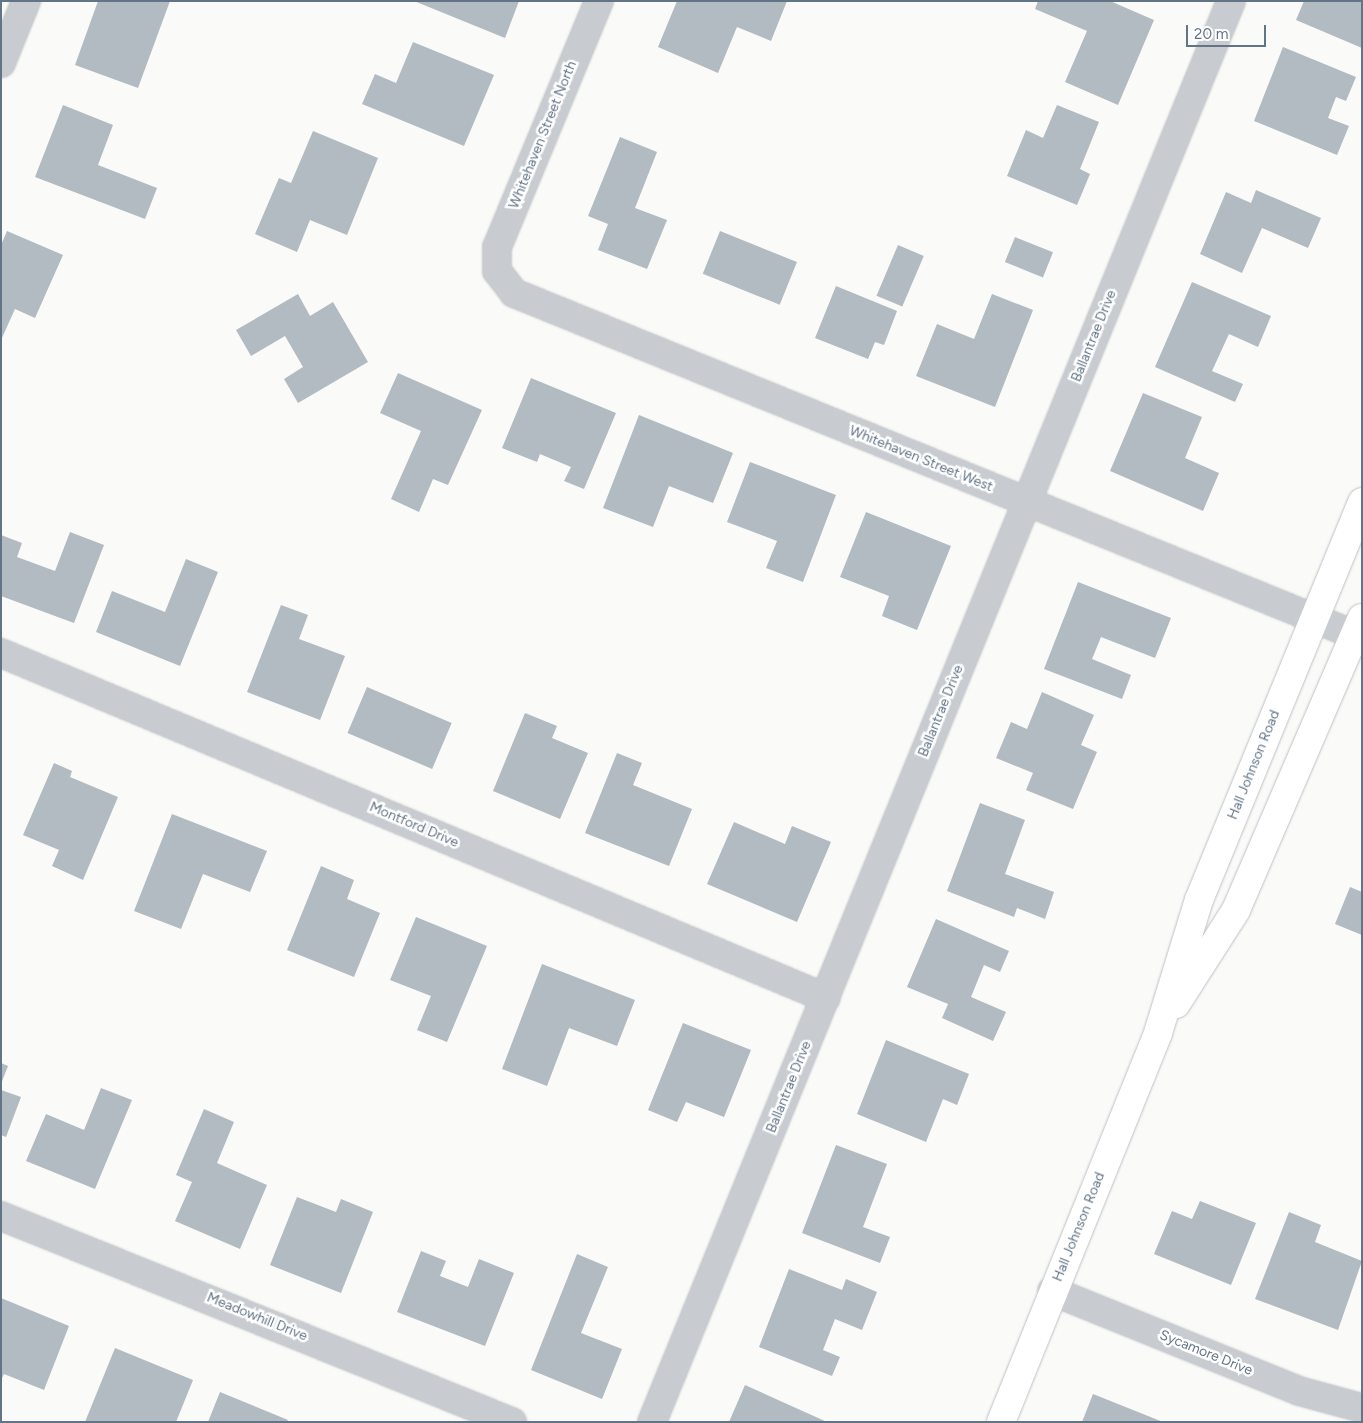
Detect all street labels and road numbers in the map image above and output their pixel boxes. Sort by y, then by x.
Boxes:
street label: Whitehaven Street North [506,59,580,211]
street label: Ballantrae Drive [1068,288,1120,384]
street label: Whitehaven Street West [847,423,995,495]
street label: Ballantrae Drive [915,663,967,759]
street label: Hall Johnson Road [1224,708,1284,822]
street label: Montford Drive [367,799,461,851]
street label: Ballantrae Drive [763,1039,815,1135]
street label: Hall Johnson Road [1049,1170,1109,1284]
street label: Meadowhill Drive [204,1289,310,1345]
street label: Sycamore Drive [1157,1327,1255,1379]

